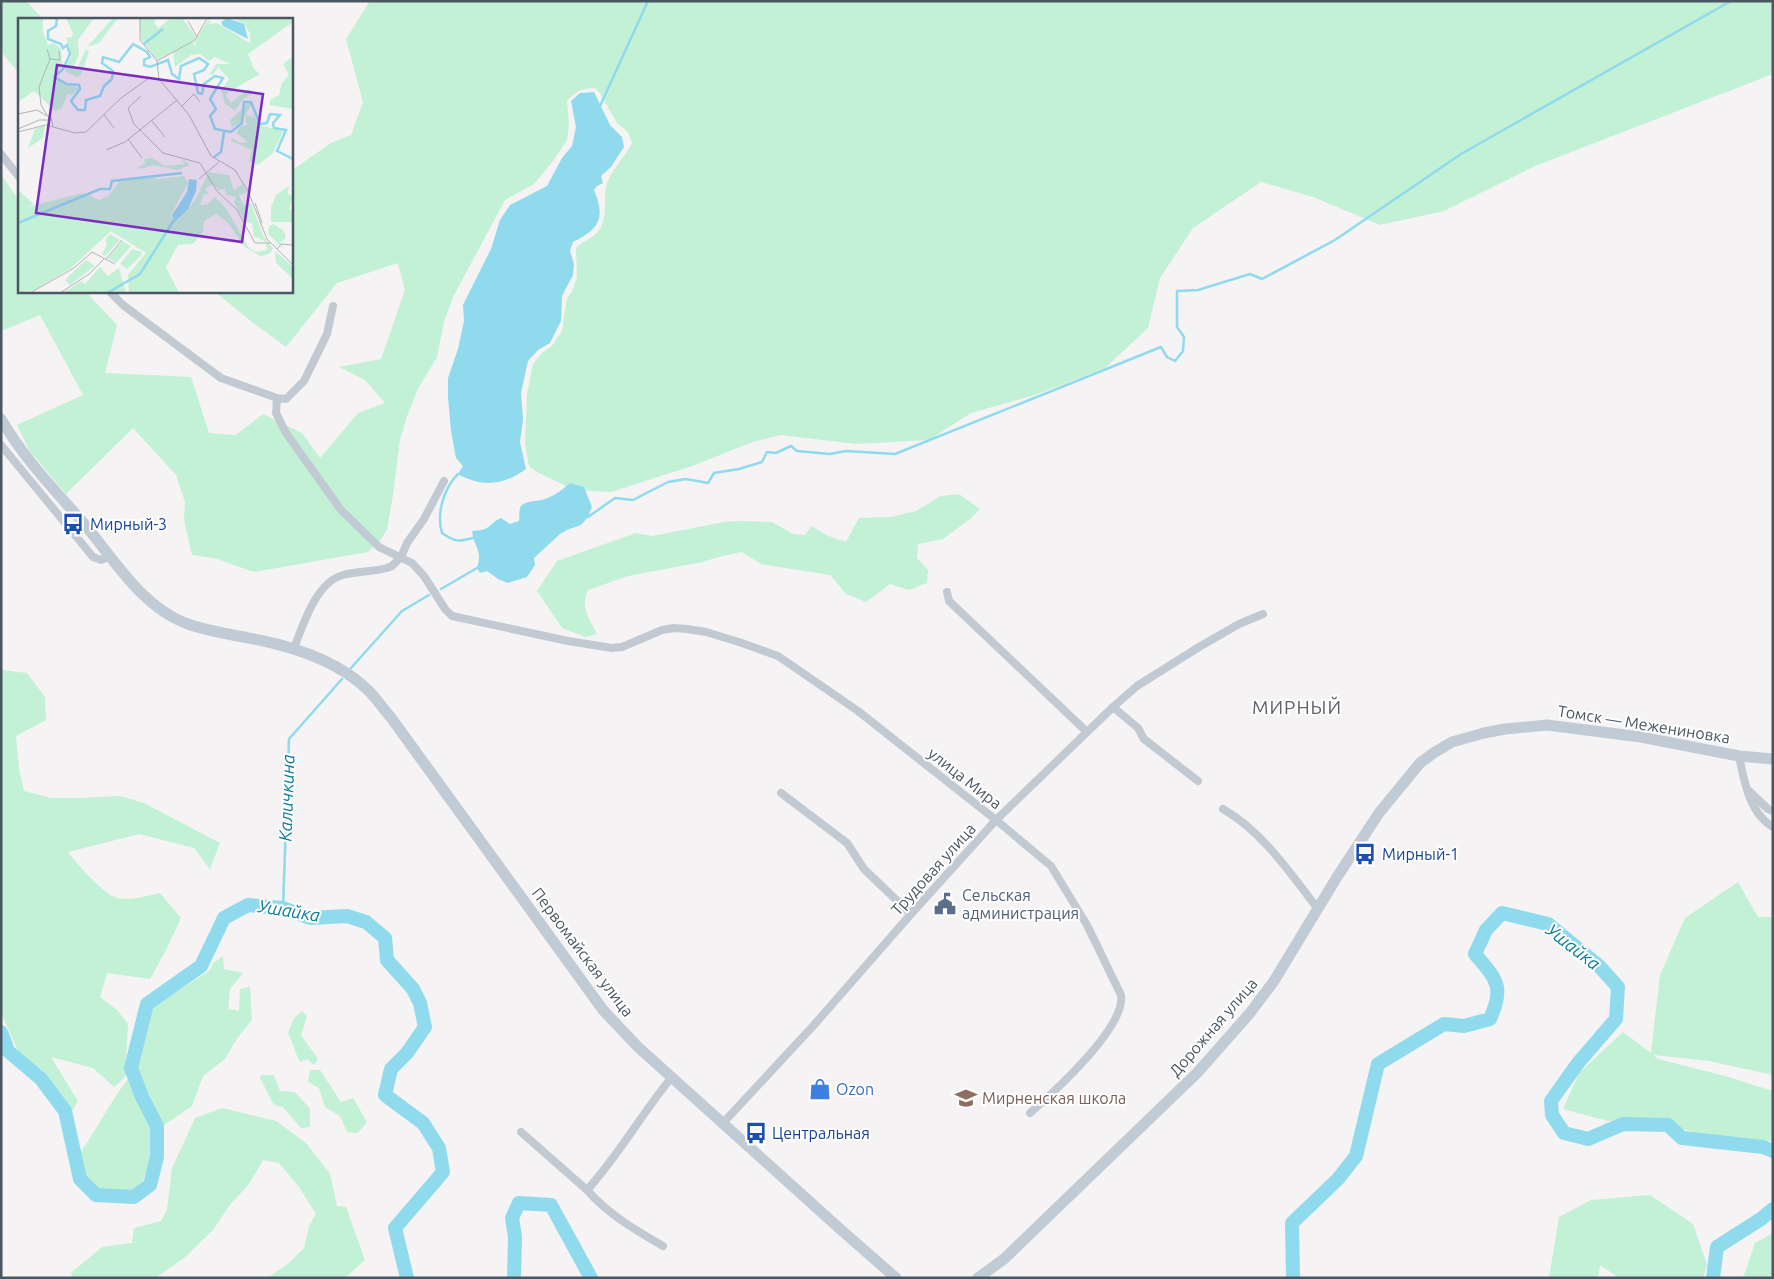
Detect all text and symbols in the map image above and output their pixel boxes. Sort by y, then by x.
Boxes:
inset map [18,18,292,292]
bus stop icon: Мирный-3 [60,511,86,537]
place label: Мирный-3 [90,515,167,533]
district label: МИРНЫЙ [1252,696,1342,718]
street label: Томск — Межениновка [1557,701,1731,747]
street label: улица Мира [925,744,1005,812]
water label: Каличкина [274,754,298,842]
street label: Трудовая улица [887,819,979,919]
bus stop icon: Мирный-1 [1352,841,1378,867]
place label: Мирный-1 [1382,845,1459,863]
street label: Первомайская улица [529,884,637,1020]
place label: Сельская администрация [962,886,1079,922]
public building icon: Сельская администрация [932,891,958,917]
water label: Ушайка [256,895,322,925]
water label: Ушайка [1542,919,1605,973]
street label: Дорожная улица [1165,974,1261,1080]
shop icon: Ozon [807,1076,833,1102]
place label: Ozon [836,1080,874,1098]
school or university icon: Мирненская школа [953,1085,979,1111]
place label: Мирненская школа [982,1089,1126,1107]
bus stop icon: Центральная [743,1120,769,1146]
place label: Центральная [772,1124,870,1142]

